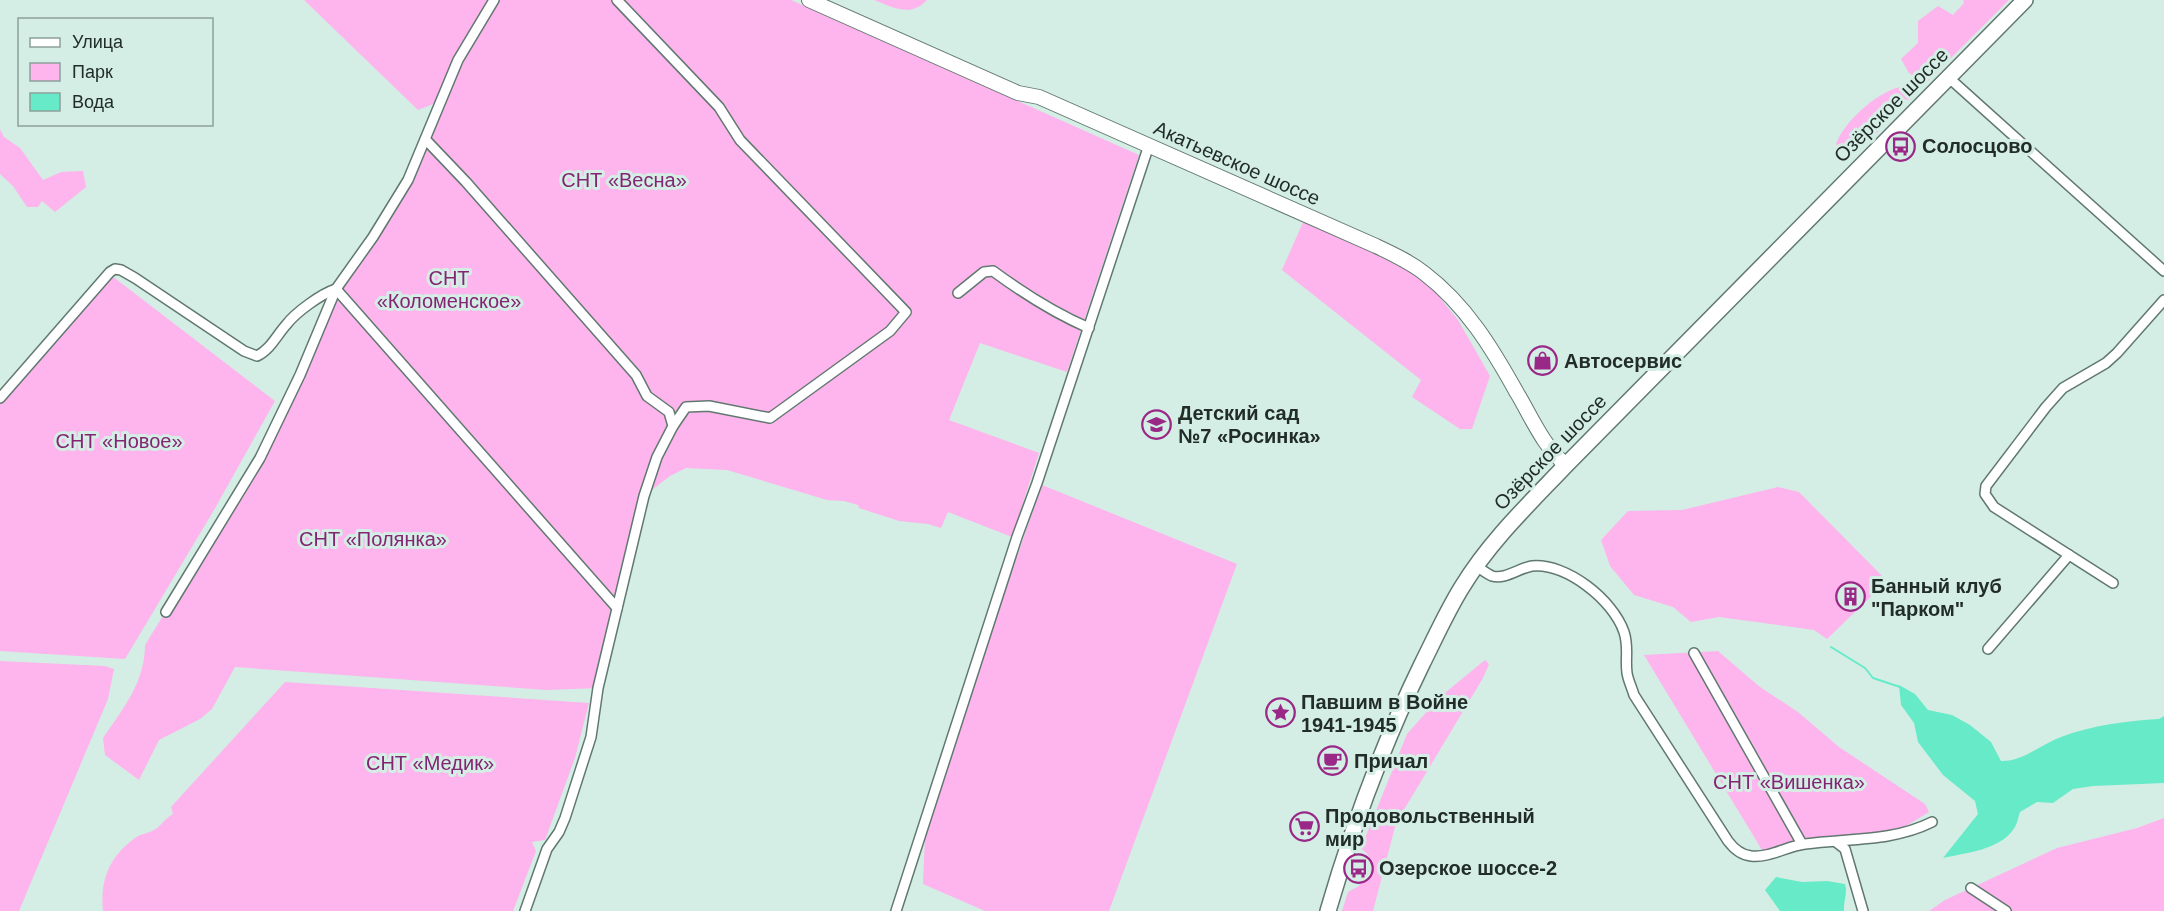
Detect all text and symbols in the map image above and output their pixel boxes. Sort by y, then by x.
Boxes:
legend [18,18,213,126]
text: Улица [72,32,124,52]
street label: Озёрское шоссе [1829,43,1953,167]
text: Парк [72,62,113,82]
text: Вода [72,92,115,112]
street label: Акатьевское шоссе [1151,116,1323,210]
bus stop icon: Солосцово [1885,130,1917,162]
place label: Солосцово [1922,135,2032,157]
park label: СНТ «Весна» [561,169,687,191]
park label: СНТ «Коломенское» [377,267,521,312]
shop icon: Автосервис [1527,345,1559,377]
place label: Автосервис [1564,350,1682,372]
street label: Озёрское шоссе [1489,390,1611,514]
place label: Детский сад №7 «Росинка» [1178,402,1321,447]
school or university icon: Детский сад №7 «Росинка» [1141,409,1173,441]
park label: СНТ «Новое» [55,430,183,452]
park label: СНТ «Полянка» [299,528,447,550]
place label: Банный клуб "Парком" [1871,575,2002,620]
building icon: Банный клуб "Парком" [1834,581,1866,613]
place label: Павшим в Войне 1941-1945 [1301,691,1468,736]
place icon: Павшим в Войне 1941-1945 [1264,697,1296,729]
cafe icon: Причал [1317,745,1349,777]
place label: Причал [1354,750,1428,772]
park label: СНТ «Медик» [366,752,494,774]
park label: СНТ «Вишенка» [1713,771,1865,793]
place label: Продовольственный мир [1325,805,1535,850]
supermarket icon: Продовольственный мир [1288,811,1320,843]
bus stop icon: Озерское шоссе-2 [1342,852,1374,884]
place label: Озерское шоссе-2 [1379,857,1557,879]

